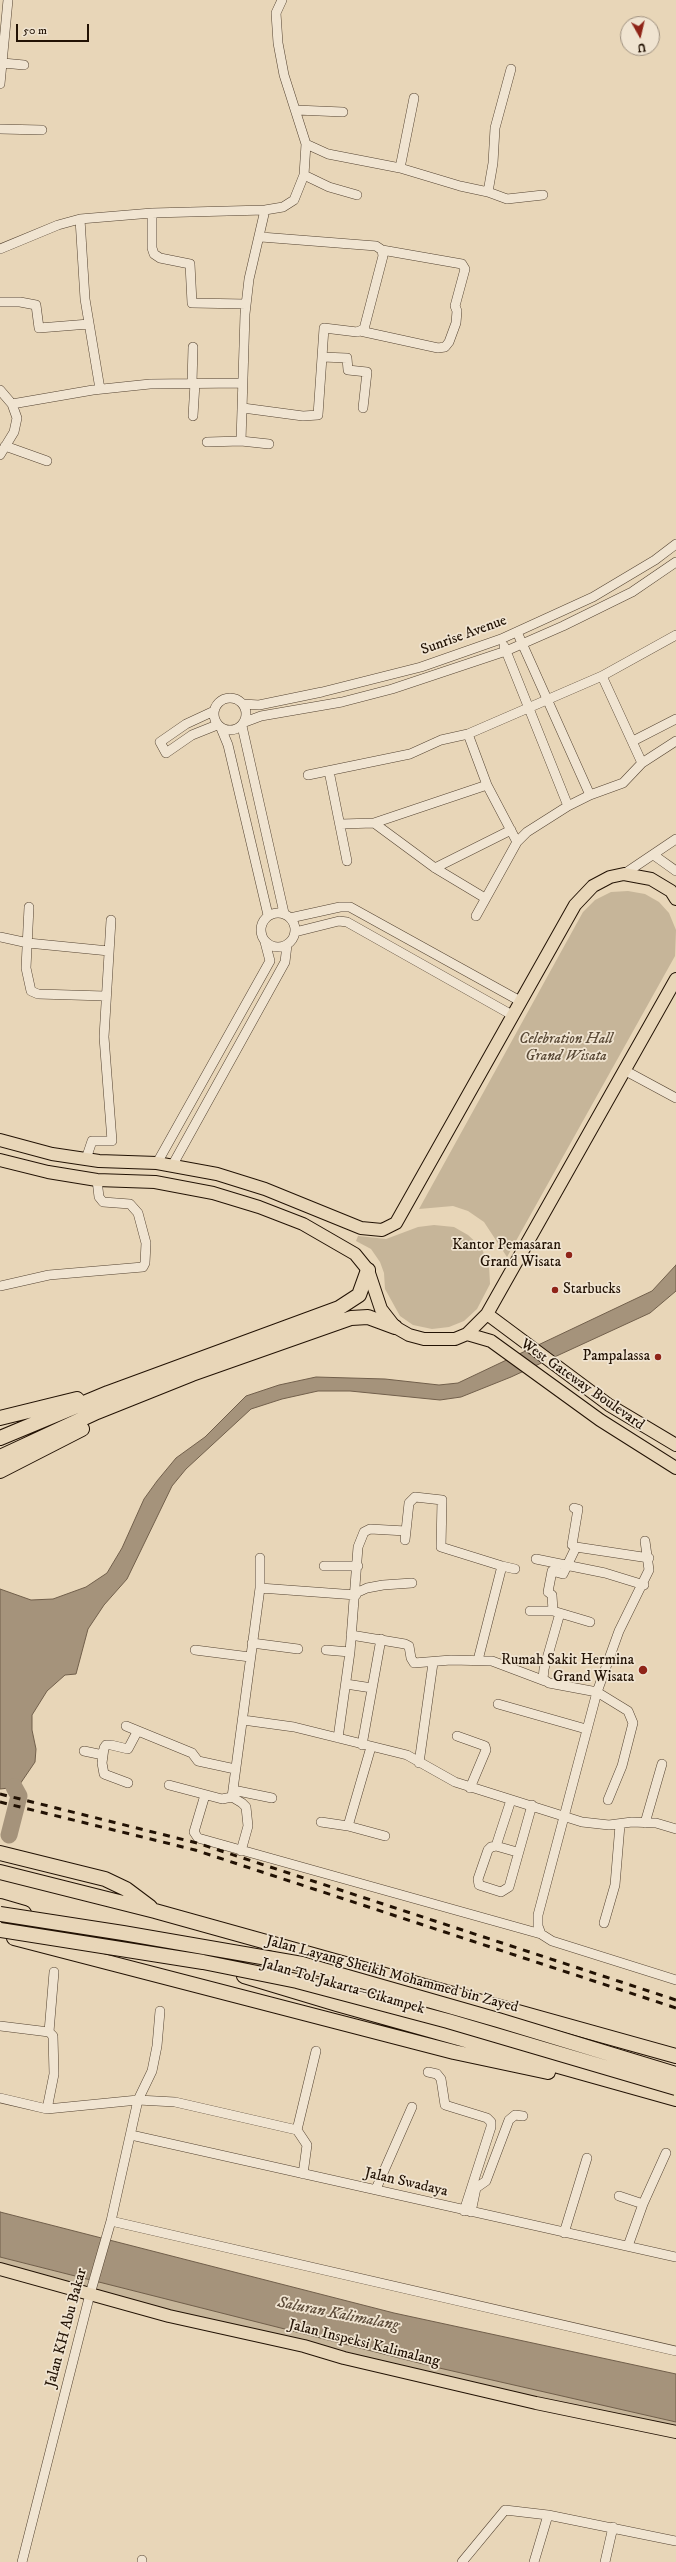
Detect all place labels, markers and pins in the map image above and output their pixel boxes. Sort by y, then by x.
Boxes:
place label: Kantor Pemasaran Grand Wisata [452,1237,561,1272]
marker: Kantor Pemasaran Grand Wisata [564,1250,574,1260]
place label: Starbucks [563,1281,621,1299]
marker: Starbucks [550,1285,560,1295]
place label: Pampalassa [582,1348,650,1366]
marker: Pampalassa [653,1352,663,1362]
place label: Rumah Sakit Hermina Grand Wisata [501,1652,634,1687]
marker: Rumah Sakit Hermina Grand Wisata [637,1664,649,1676]

